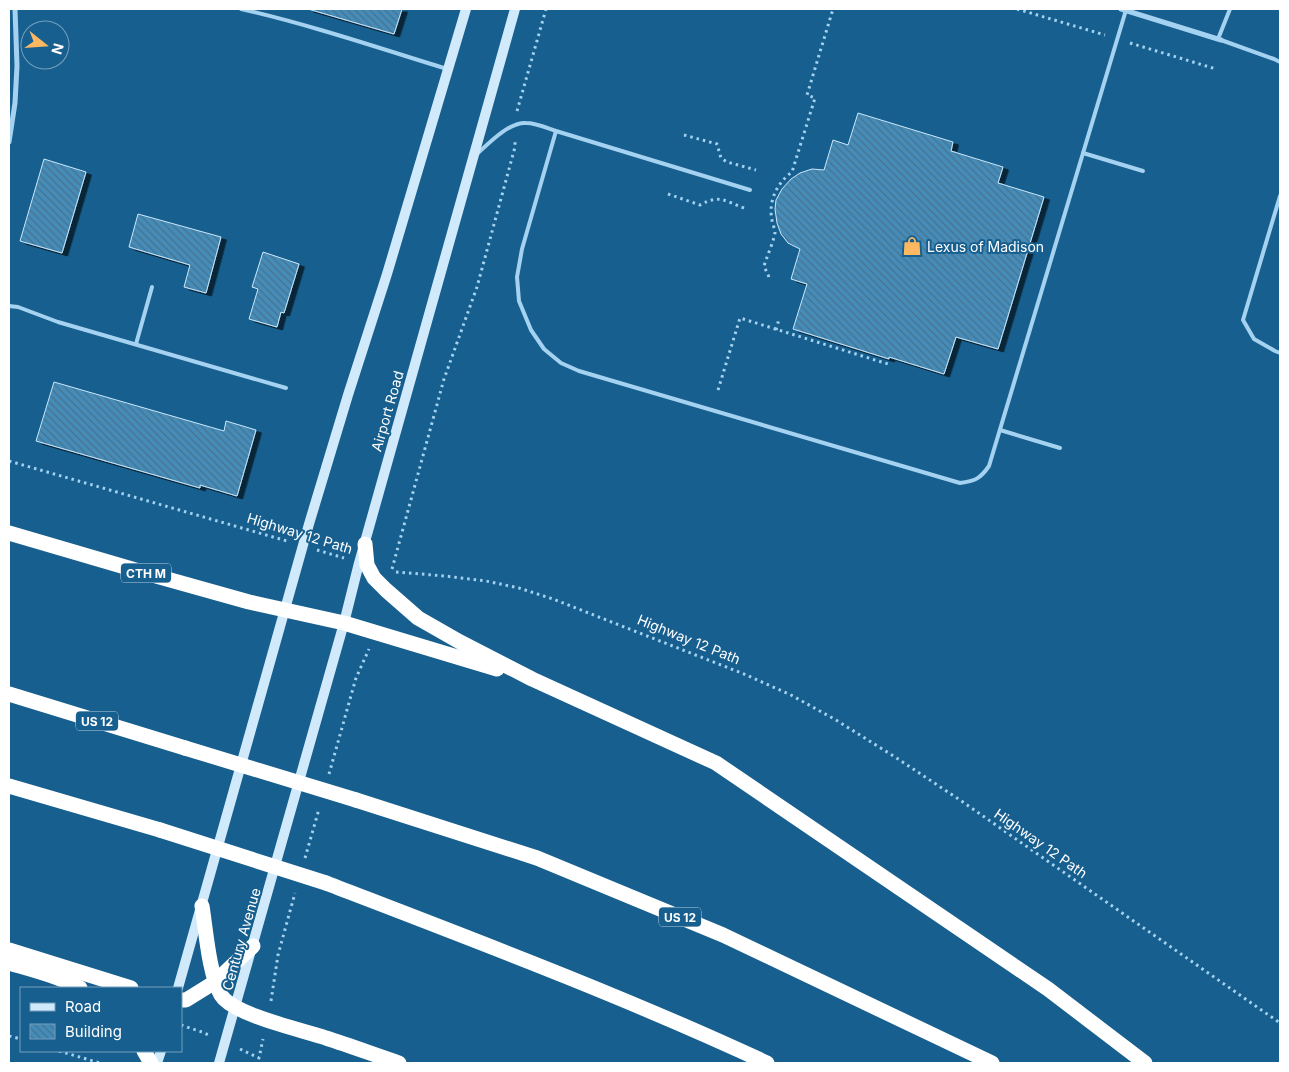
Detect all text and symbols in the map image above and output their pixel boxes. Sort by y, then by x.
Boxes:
north arrow [20,20,70,70]
text: N [48,41,68,57]
shop icon: Lexus of Madison [901,235,923,257]
place label: Lexus of Madison [927,238,1044,255]
street label: Airport Road [367,369,407,453]
street label: Highway 12 Path [245,509,355,557]
road number: CTH M [121,564,171,582]
street label: Highway 12 Path [635,611,743,667]
road number: US 12 [76,711,118,730]
street label: Highway 12 Path [991,805,1091,881]
street label: Century Avenue [218,886,264,992]
road number: US 12 [659,908,701,926]
legend [20,987,182,1052]
text: Road [65,997,101,1016]
text: Building [65,1022,122,1041]

